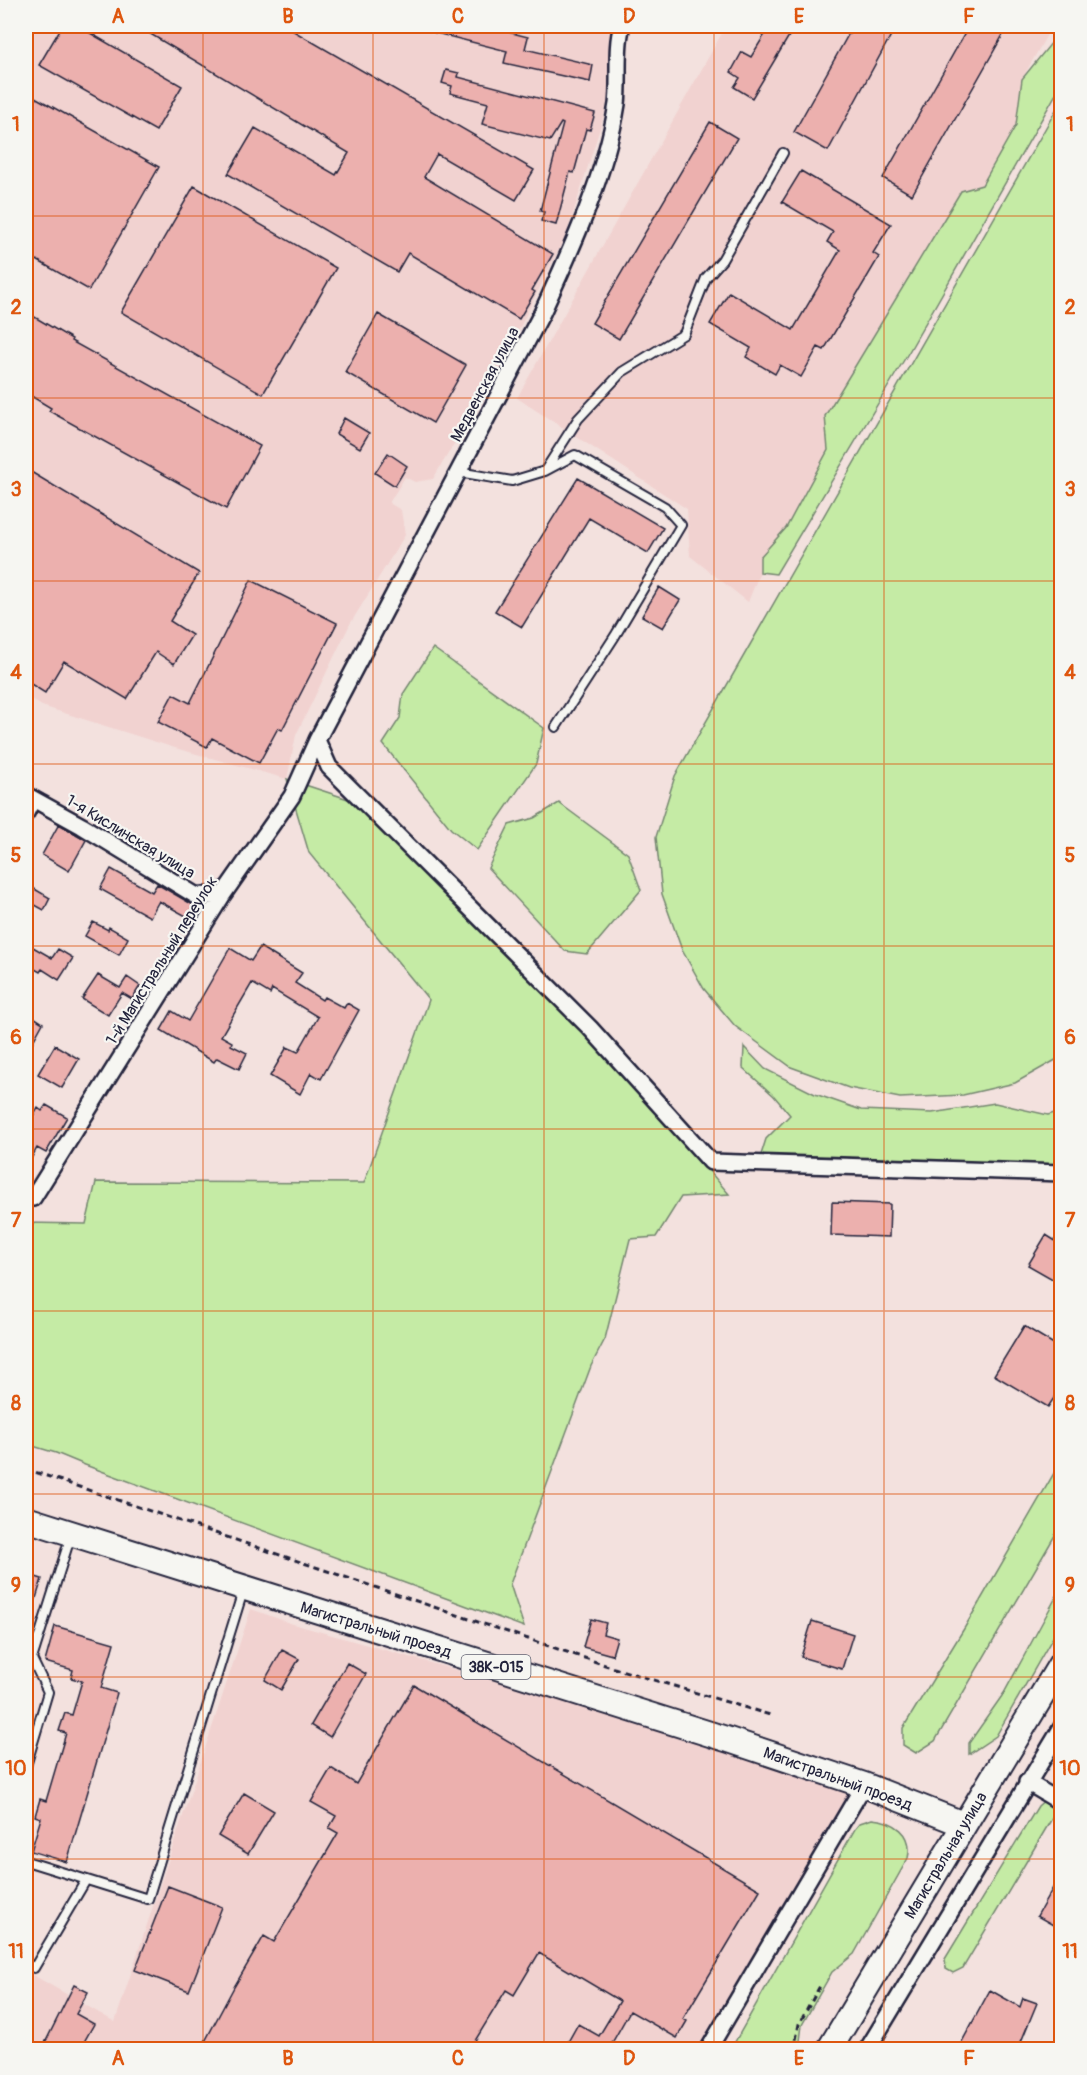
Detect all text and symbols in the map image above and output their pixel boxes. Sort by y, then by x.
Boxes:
text: A [112,4,125,29]
text: B [282,4,294,29]
text: C [452,4,464,29]
text: D [623,4,636,29]
text: E [794,4,805,29]
text: F [963,4,975,29]
text: 1 [12,112,20,137]
text: 1 [1066,112,1074,137]
text: 2 [10,295,22,320]
text: 2 [1064,295,1076,320]
street label: Медвенская улица [446,324,524,445]
text: 3 [10,477,22,502]
text: 3 [1064,477,1076,502]
text: 4 [10,660,22,685]
text: 4 [1064,660,1076,685]
street label: 1-я Кислинская улица [62,791,199,883]
text: 5 [11,843,22,868]
text: 5 [1065,843,1076,868]
street label: 1-й Магистральный переулок [102,872,222,1049]
text: 6 [10,1025,22,1050]
text: 6 [1064,1025,1076,1050]
text: 7 [11,1208,22,1233]
text: 7 [1065,1208,1076,1233]
text: 8 [11,1391,21,1416]
text: 8 [1065,1391,1075,1416]
text: 9 [11,1573,21,1598]
text: 9 [1065,1573,1075,1598]
street label: Магистральный проезд [298,1597,454,1663]
road number: 38К-015 [462,1655,530,1679]
street label: Магистральный проезд [760,1743,915,1815]
text: 10 [5,1756,27,1781]
text: 10 [1059,1756,1081,1781]
street label: Магистральная улица [900,1788,992,1923]
text: 11 [8,1939,24,1964]
text: 11 [1062,1939,1078,1964]
text: A [112,2046,125,2071]
text: B [282,2046,294,2071]
text: C [452,2046,464,2071]
text: D [623,2046,636,2071]
text: E [794,2046,805,2071]
text: F [963,2046,975,2071]

